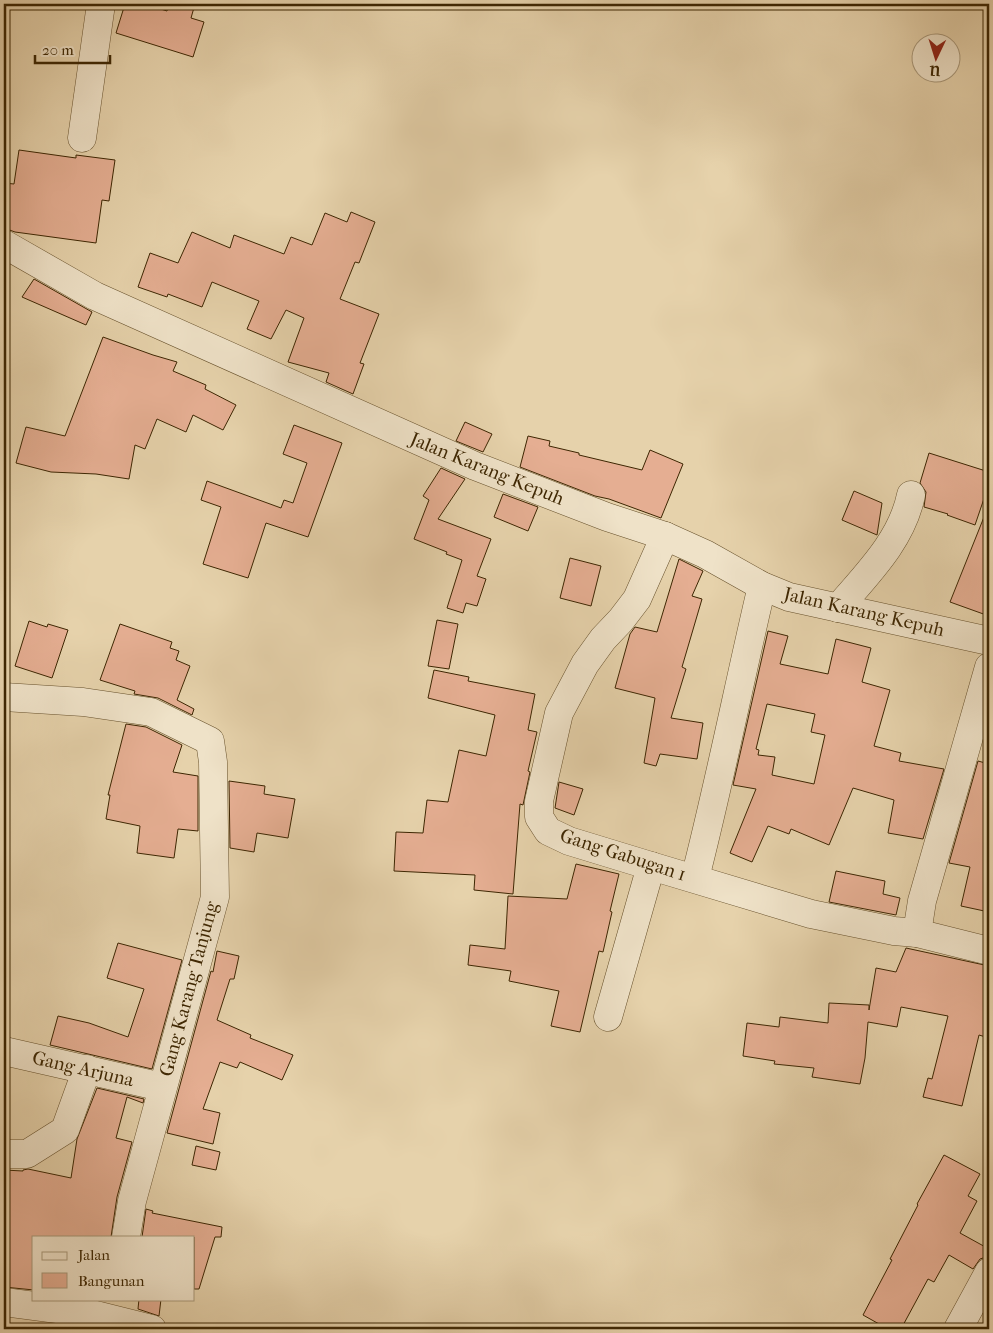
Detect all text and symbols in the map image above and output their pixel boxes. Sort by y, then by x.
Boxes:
scale bar [35,32,110,64]
north arrow [910,32,960,82]
text: 20 m [42,41,74,59]
text: U [929,62,942,79]
street label: Jalan Karang Kepuh [405,427,568,510]
street label: Jalan Karang Kepuh [780,582,947,641]
street label: Gang Gabugan 1 [557,824,689,886]
street label: Gang Karang Tanjung [155,898,223,1079]
street label: Gang Arjuna [30,1047,136,1091]
legend [32,1236,195,1300]
text: Jalan [77,1246,110,1264]
text: Bangunan [78,1272,145,1290]

